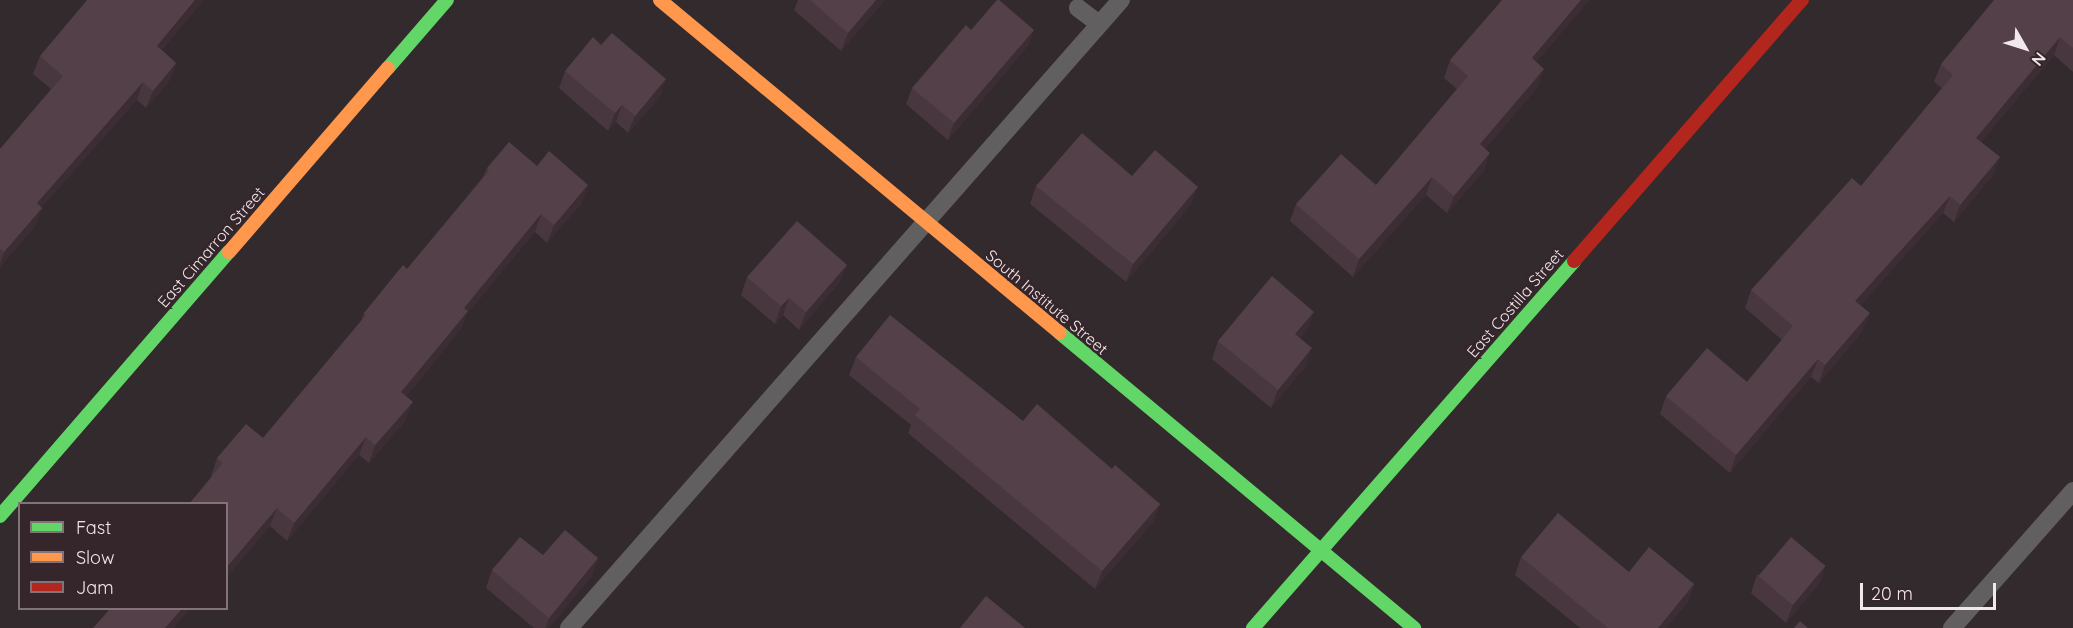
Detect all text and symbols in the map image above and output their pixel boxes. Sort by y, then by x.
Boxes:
north arrow [1995,18,2055,78]
text: N [2028,48,2050,70]
street label: East Cimarron Street [153,183,269,311]
street label: South Institute Street [982,245,1112,359]
street label: East Costilla Street [1463,245,1567,361]
legend [18,502,228,610]
text: Fast [76,516,111,539]
text: Slow [76,546,114,569]
scale bar [1863,571,2000,609]
text: Jam [76,576,114,599]
text: 20 m [1871,582,1913,605]

